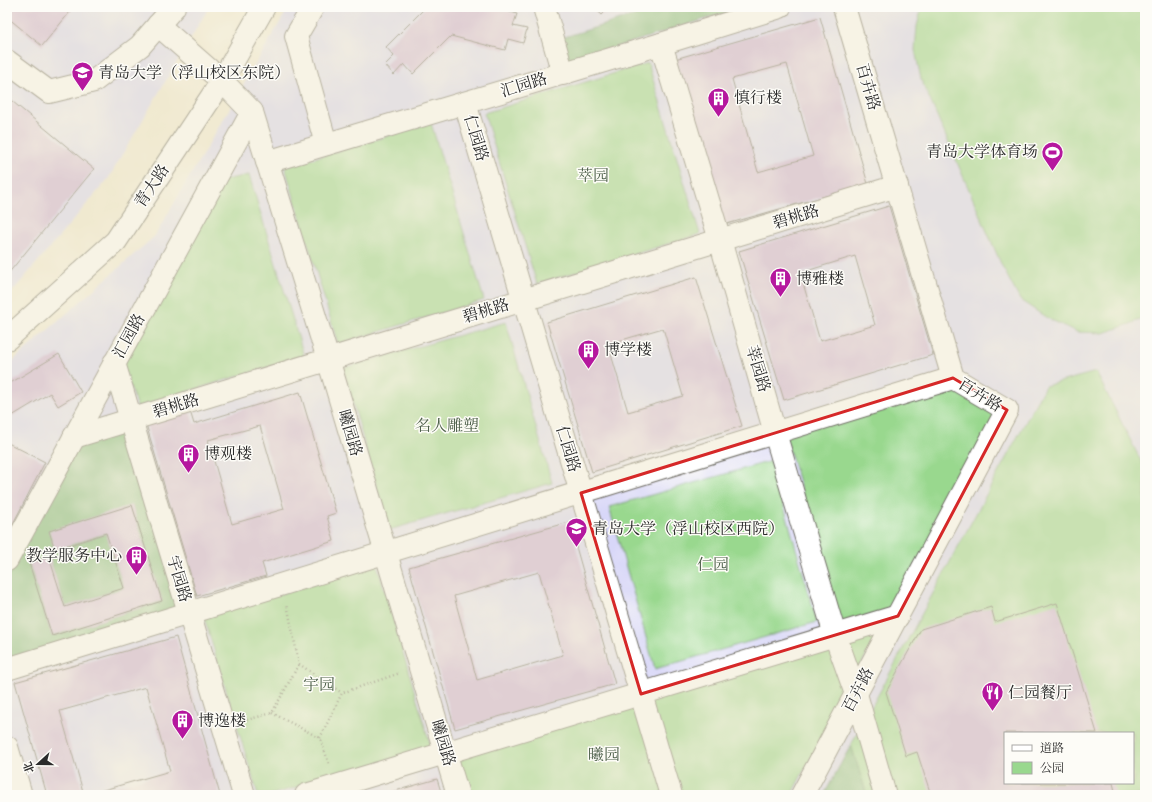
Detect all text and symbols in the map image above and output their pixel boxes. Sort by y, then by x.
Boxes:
school or university icon: 青岛大学（浮山校区东院） [70,60,96,93]
street label: 百卉路 [852,61,884,113]
place label: 青岛大学（浮山校区东院） [98,63,290,83]
street label: 汇园路 [498,68,550,102]
building icon: 慎行楼 [705,85,731,118]
place label: 慎行楼 [734,88,782,108]
street label: 仁园路 [459,112,493,164]
sports icon: 青岛大学体育场 [1040,139,1066,172]
place label: 青岛大学体育场 [926,142,1038,162]
street label: 青大路 [130,161,174,211]
park label: 萃园 [577,166,609,186]
street label: 碧桃路 [770,200,822,234]
building icon: 博雅楼 [767,266,793,299]
place label: 博雅楼 [796,269,844,289]
street label: 碧桃路 [460,294,512,328]
street label: 汇园路 [109,310,149,362]
building icon: 博学楼 [575,337,601,370]
place label: 博学楼 [604,340,652,360]
street label: 莘园路 [741,343,775,395]
street label: 百卉路 [954,374,1006,416]
street label: 碧桃路 [150,389,202,423]
street label: 曦园路 [334,407,366,459]
park label: 名人雕塑 [415,416,479,436]
street label: 仁园路 [551,423,585,475]
building icon: 博观楼 [176,441,202,474]
place label: 博观楼 [204,444,252,464]
school or university icon: 青岛大学（浮山校区西院） [563,516,589,549]
place label: 青岛大学（浮山校区西院） [592,519,784,539]
building icon: 教学服务中心 [124,543,150,576]
place label: 教学服务中心 [26,546,122,566]
street label: 宇园路 [162,553,196,605]
park label: 仁园 [697,555,729,575]
street label: 百卉路 [838,664,878,716]
park label: 宇园 [303,675,335,695]
restaurant icon: 仁园餐厅 [979,680,1005,713]
place label: 仁园餐厅 [1008,683,1072,703]
building icon: 博逸楼 [170,708,196,741]
place label: 博逸楼 [198,711,246,731]
street label: 曦园路 [426,717,460,769]
legend [1004,732,1134,784]
text: 道路 [1040,741,1064,756]
north arrow [18,744,58,784]
park label: 曦园 [588,745,620,765]
text: 北 [21,760,38,775]
text: 公园 [1040,761,1064,776]

